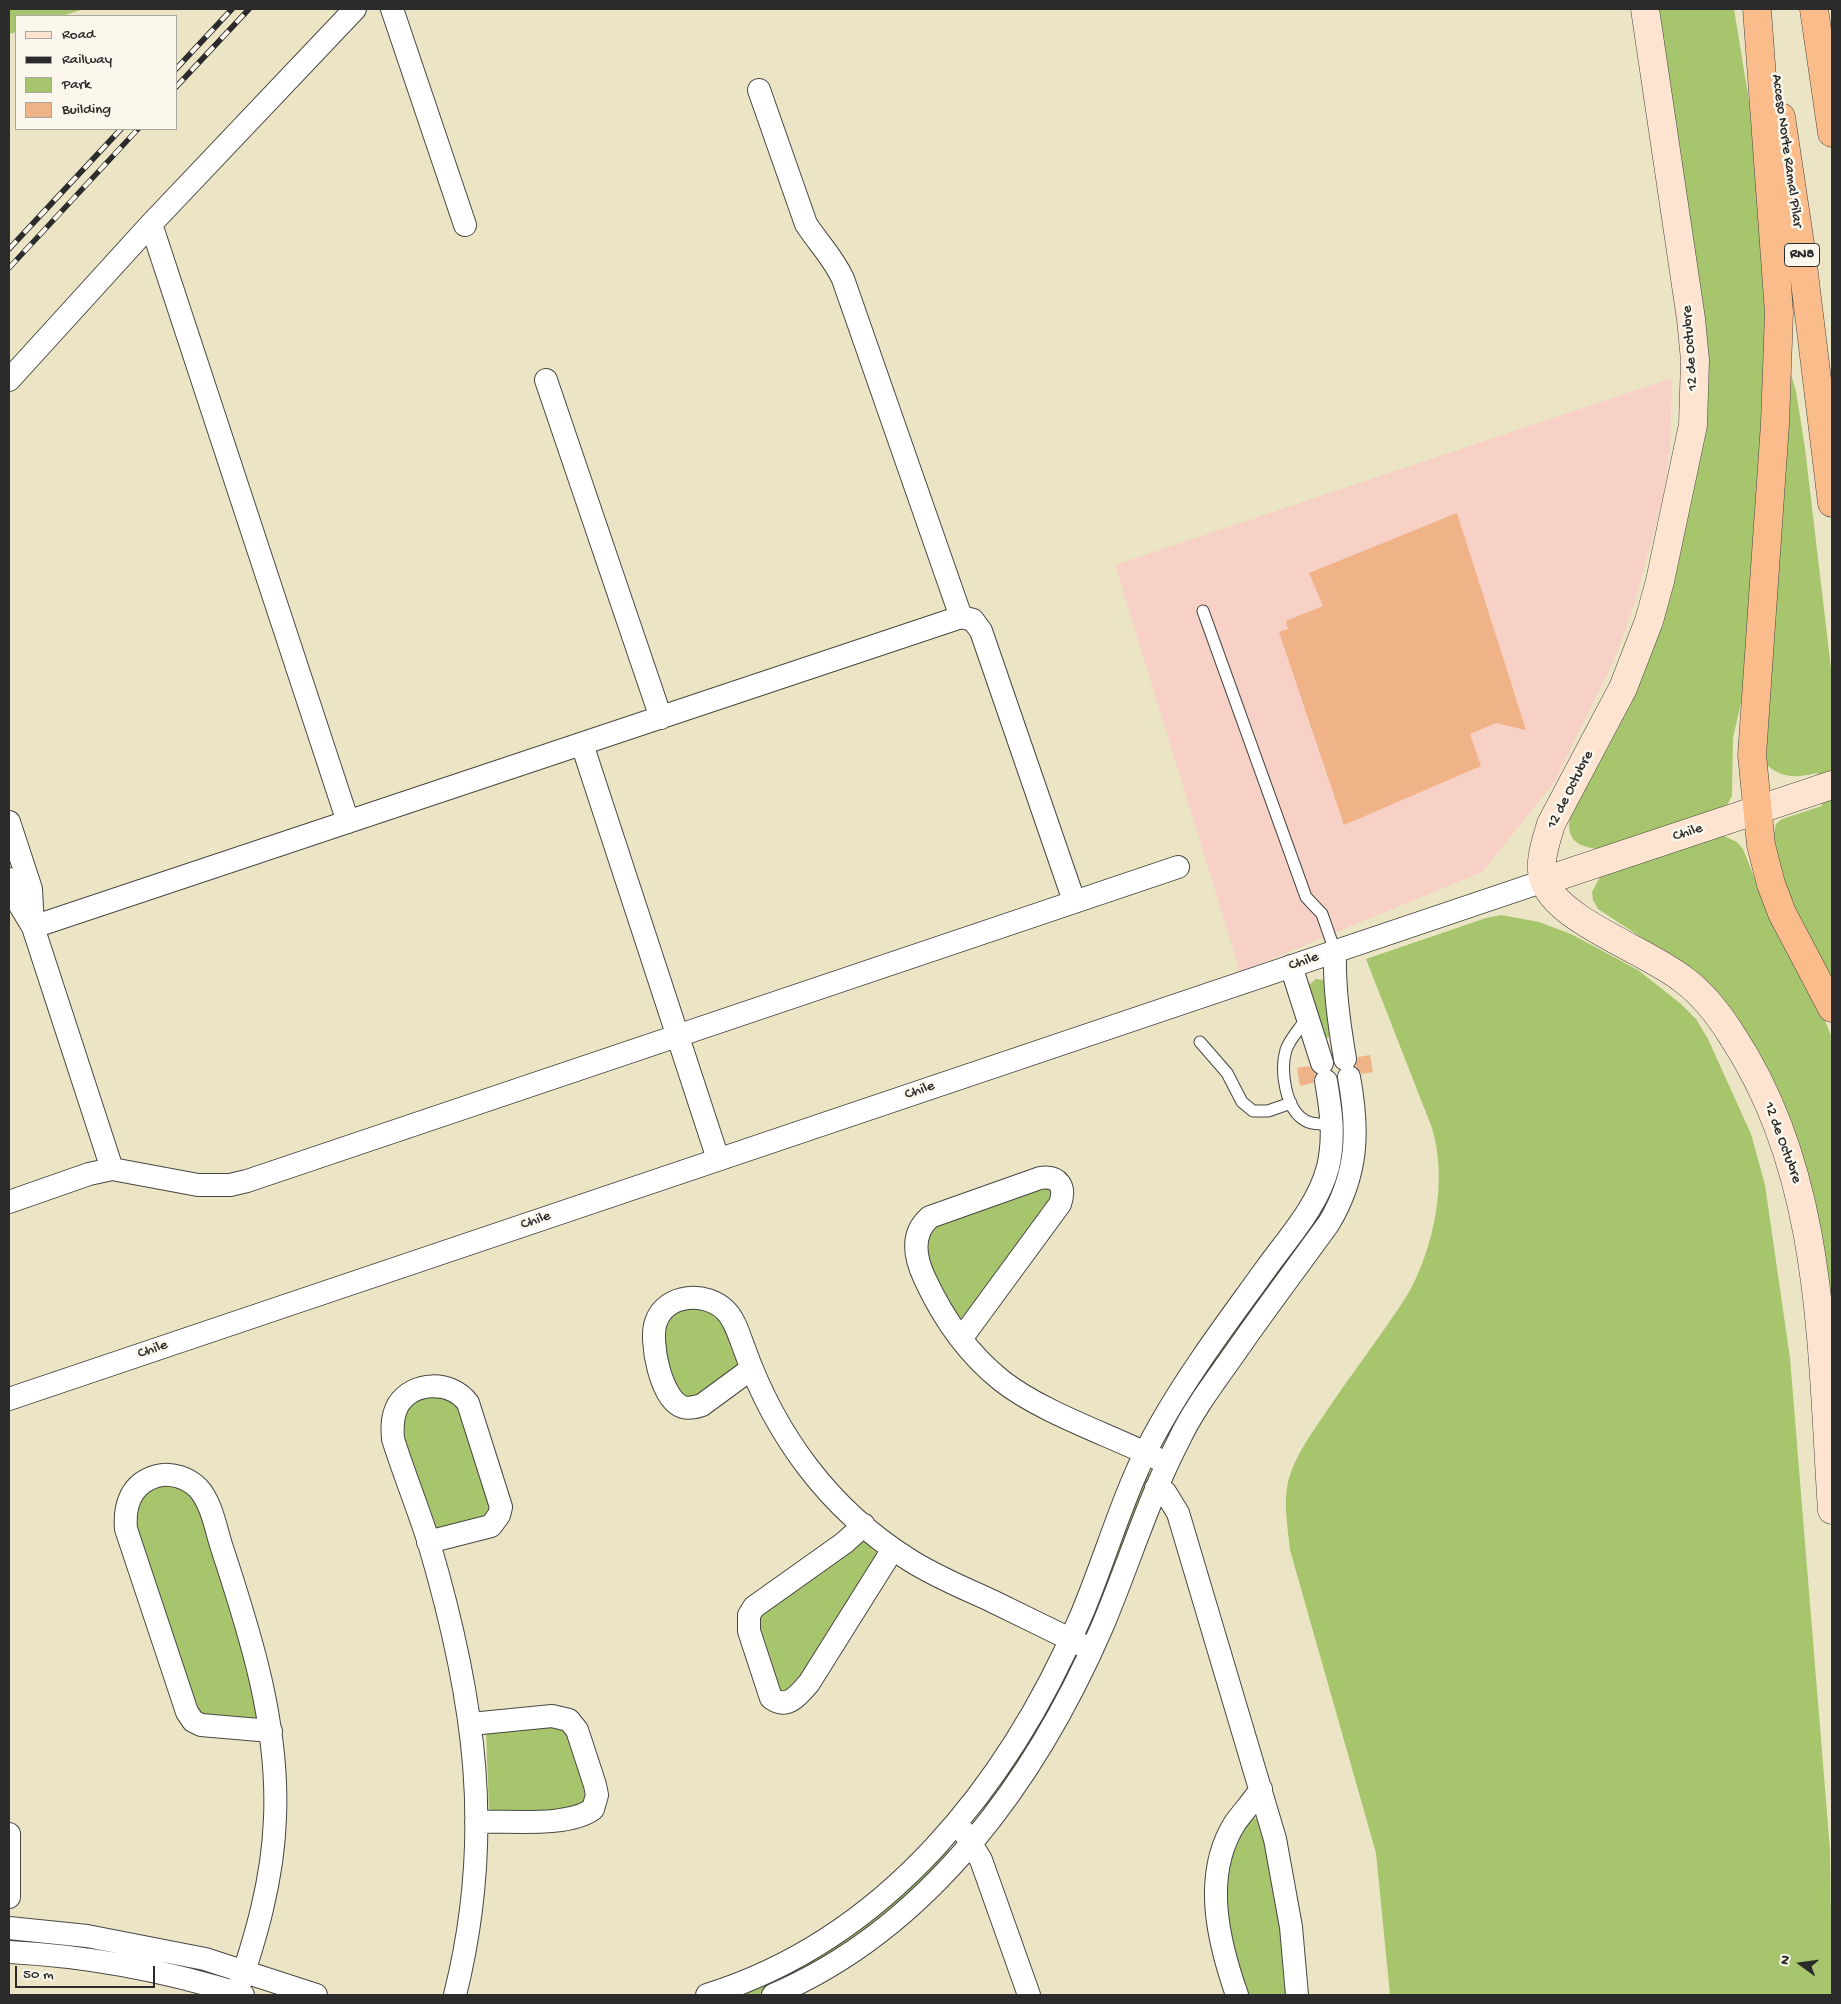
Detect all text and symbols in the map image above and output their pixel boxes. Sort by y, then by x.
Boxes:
legend [15,15,178,130]
text: Road [62,26,95,44]
text: Railway [62,51,112,69]
street label: Acceso Norte Ramal Pilar [1766,73,1806,229]
text: Park [62,76,91,94]
text: Building [62,101,111,119]
road number: RN8 [1784,244,1820,266]
street label: 12 de Octubre [1679,305,1703,391]
street label: 12 de Octubre [1544,748,1598,832]
street label: Chile [1671,820,1705,846]
street label: Chile [1287,949,1321,975]
street label: Chile [903,1078,937,1104]
street label: 12 de Octubre [1759,1100,1805,1186]
street label: Chile [519,1208,553,1234]
street label: Chile [136,1337,170,1363]
north arrow [1776,1939,1826,1989]
text: N [1777,1954,1795,1967]
scale bar [18,1956,158,1988]
text: 50 m [23,1966,54,1984]

